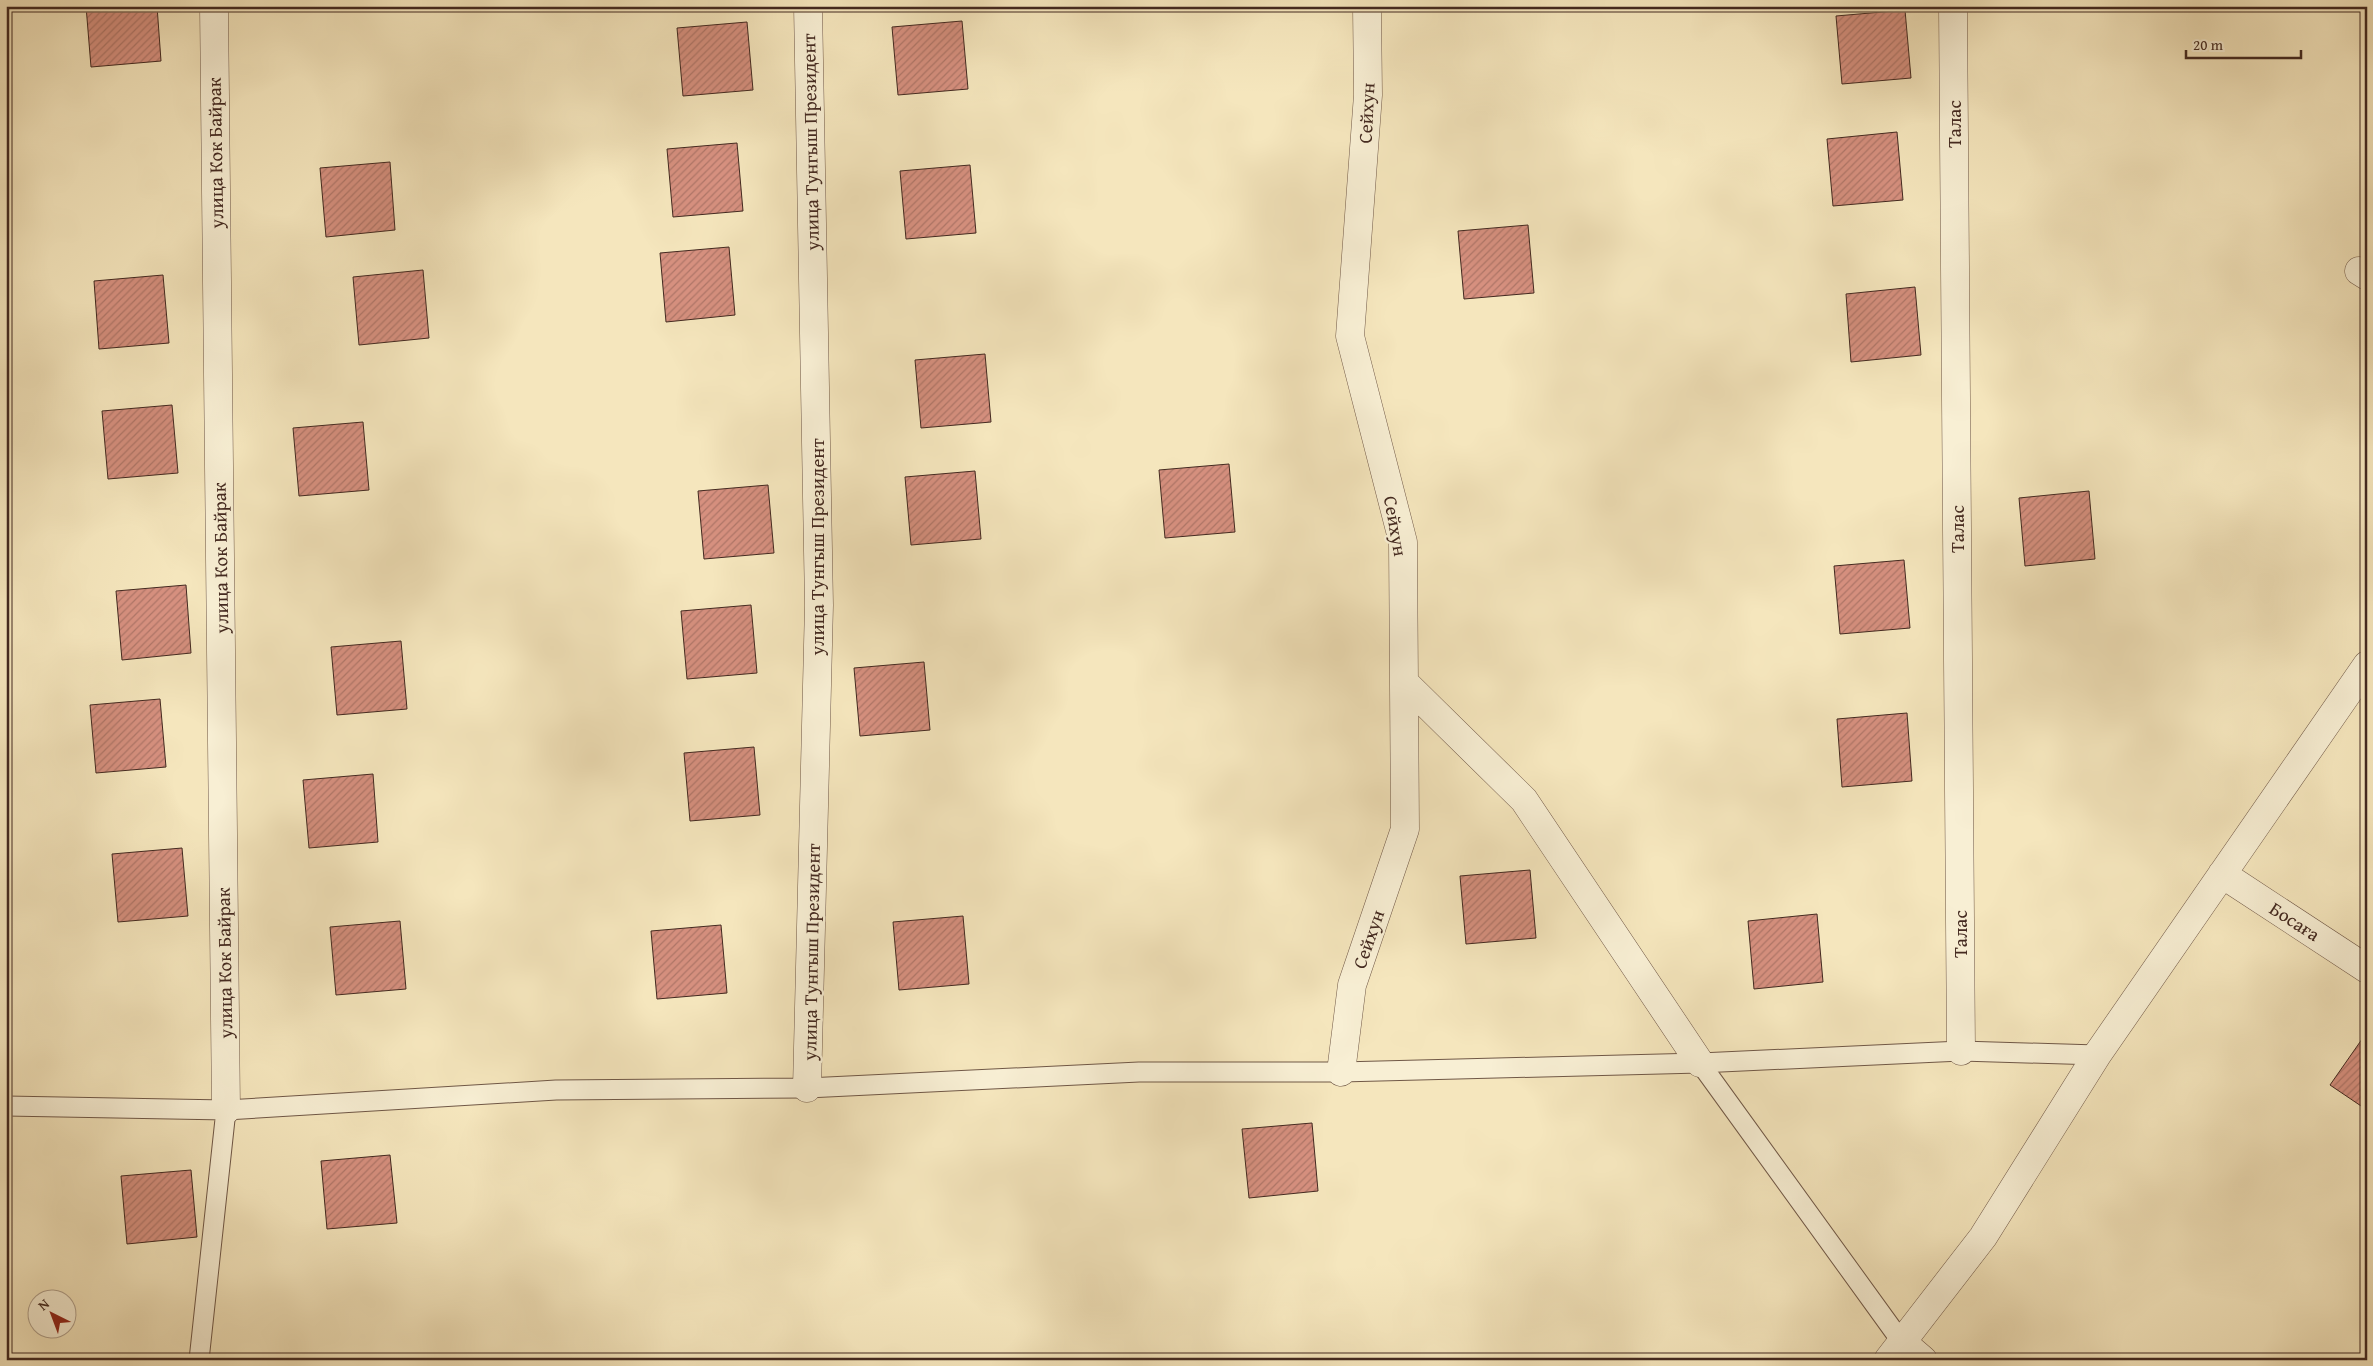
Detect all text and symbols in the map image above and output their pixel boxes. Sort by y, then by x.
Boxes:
scale bar [2186,28,2300,60]
street label: улица Тунгыш Президент [794,32,826,252]
text: 20 m [2193,34,2224,55]
street label: улица Кок Байрак [200,77,230,230]
street label: Сейхун [1350,82,1382,144]
street label: Талас [1940,100,1968,148]
street label: улица Тунгыш Президент [803,438,831,657]
street label: улица Кок Байрак [205,482,235,635]
street label: Сейхун [1377,494,1415,558]
street label: Талас [1943,505,1971,553]
street label: улица Тунгыш Президент [795,842,827,1062]
street label: улица Кок Байрак [209,887,239,1040]
street label: Босаға [2264,894,2326,948]
street label: Сейхун [1345,906,1391,972]
street label: Талас [1946,910,1974,958]
north arrow [28,1288,78,1338]
text: N [33,1293,54,1315]

